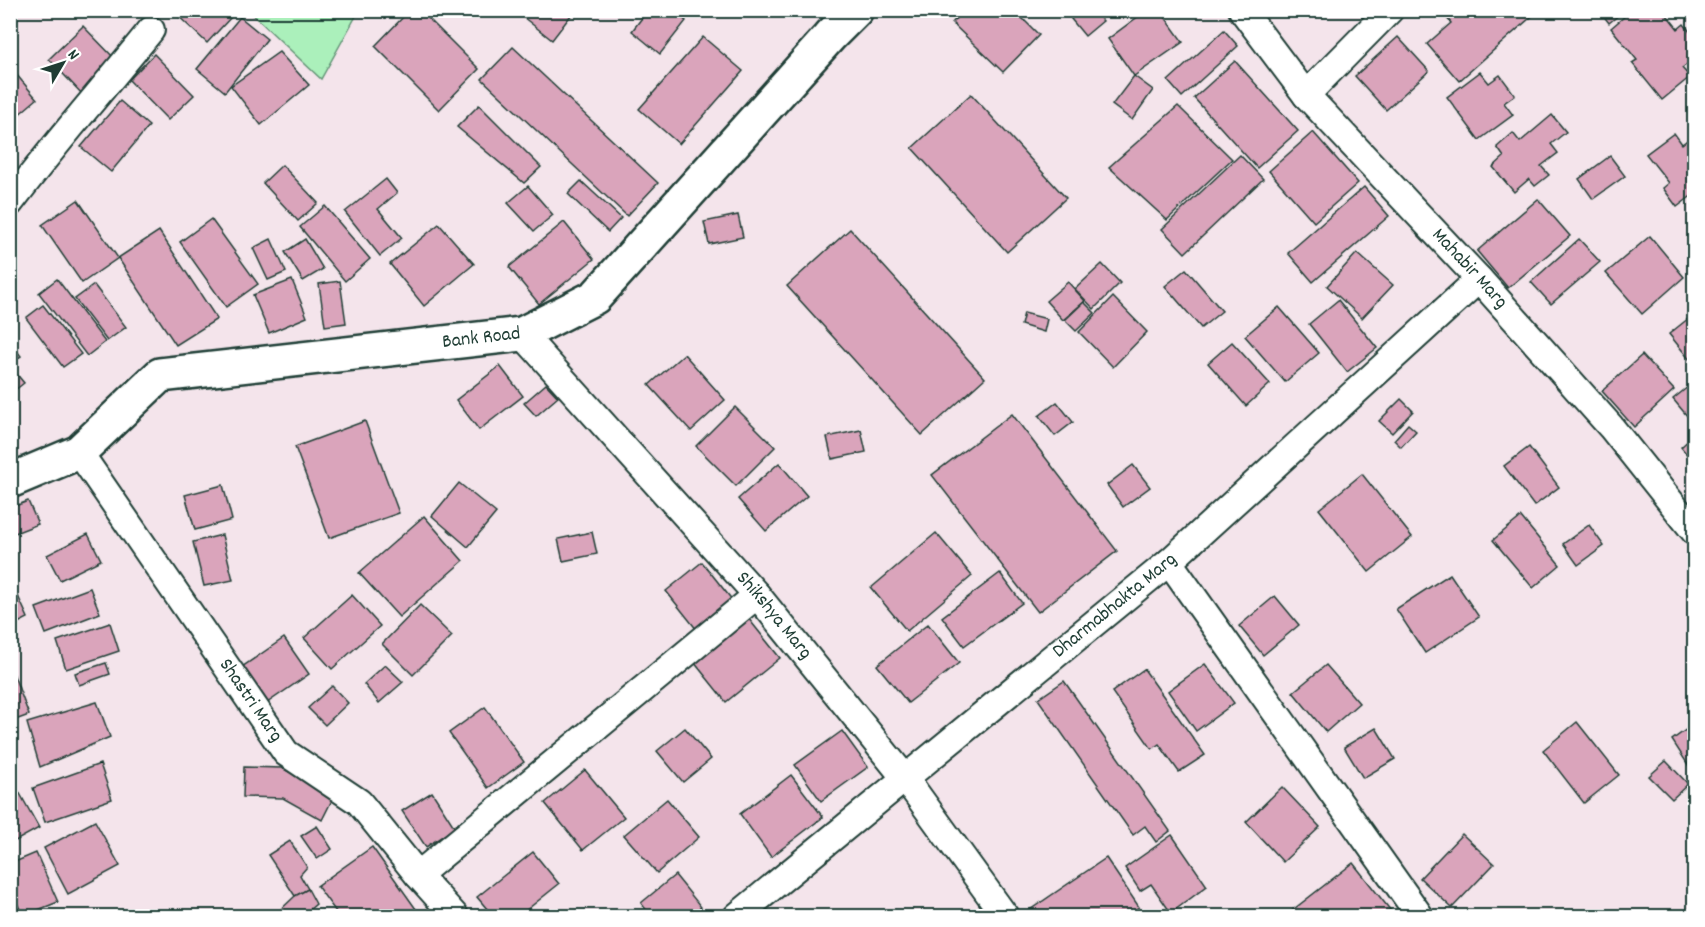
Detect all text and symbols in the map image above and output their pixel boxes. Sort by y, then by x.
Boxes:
north arrow [33,33,93,93]
text: N [61,45,84,66]
street label: Mahabir Marg [1425,222,1514,316]
street label: Bank Road [441,320,522,357]
street label: Dharmabhakta Marg [1047,547,1184,666]
street label: Shikshya Marg [729,566,818,666]
street label: Shastri Marg [211,653,289,748]

